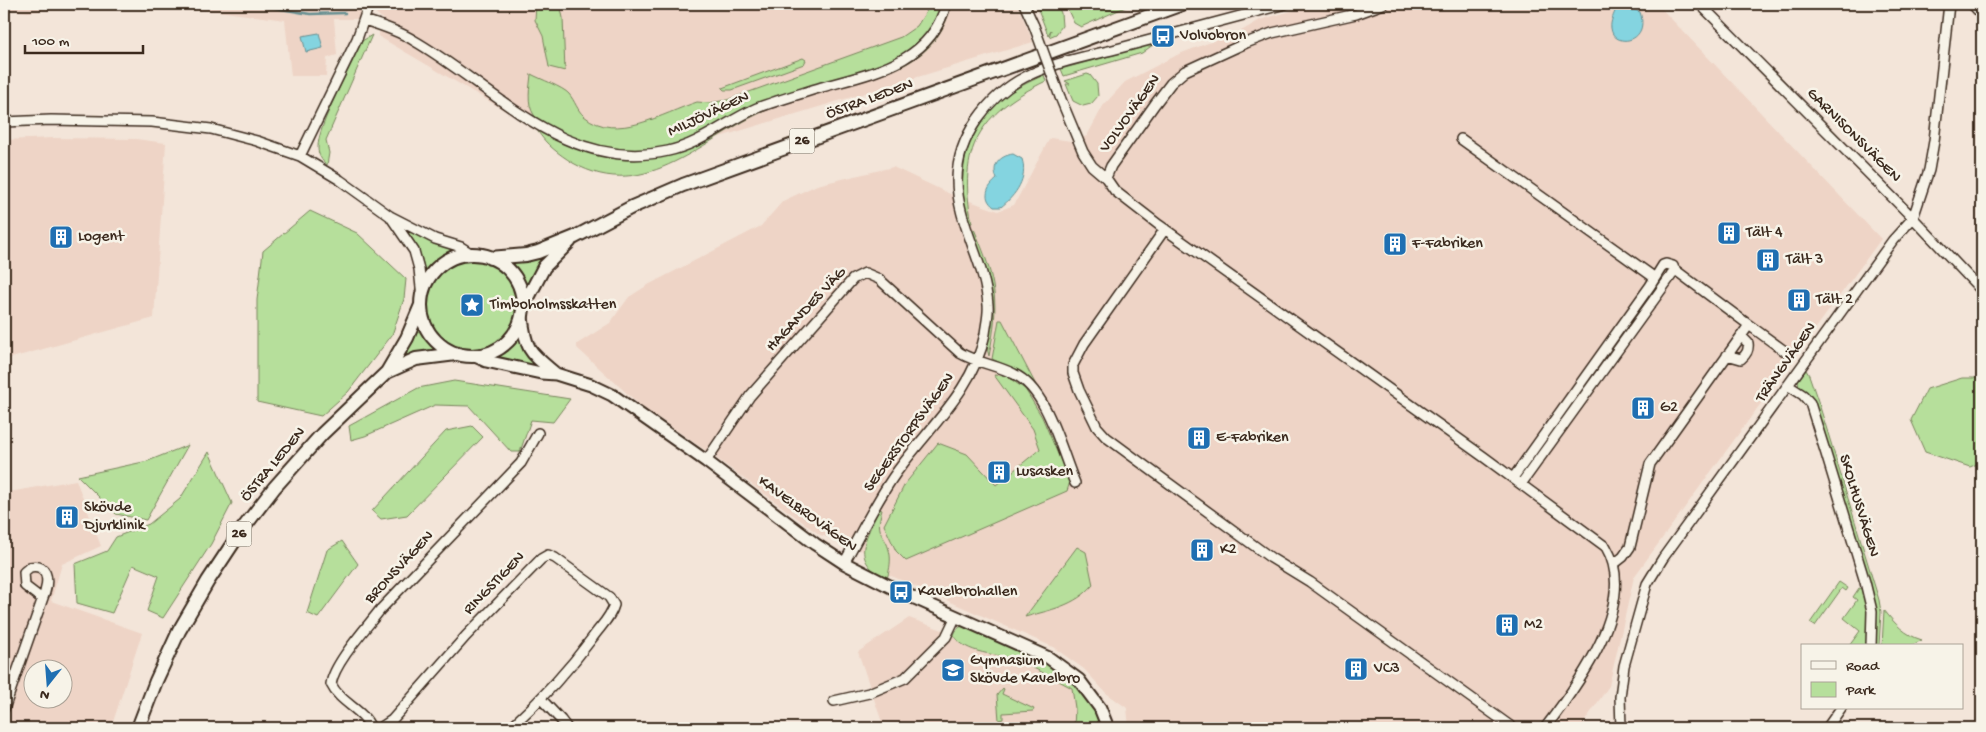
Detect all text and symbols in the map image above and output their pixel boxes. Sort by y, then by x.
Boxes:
scale bar [25,22,142,54]
bus stop icon: Volvobron [1150,23,1176,49]
place label: Volvobron [1179,27,1247,46]
text: 100 m [31,33,70,51]
street label: VOLVOVÄGEN [1096,71,1166,158]
street label: ÖSTRA LEDEN [824,75,916,125]
street label: GARNISONSVÄGEN [1802,85,1904,187]
street label: MILJÖVÄGEN [665,88,753,142]
road number: 26 [790,128,814,154]
building icon: Tält 4 [1716,220,1742,246]
building icon: Logent [48,224,74,250]
place label: Tält 4 [1745,224,1783,243]
place label: Logent [78,228,125,247]
building icon: F-Fabriken [1382,231,1408,257]
place label: F-Fabriken [1411,235,1483,254]
building icon: Tält 3 [1755,247,1781,273]
place label: Tält 3 [1785,251,1823,270]
street label: HAGANDES VÄG [763,263,852,356]
building icon: Tält 2 [1786,287,1812,313]
place label: Tält 2 [1815,291,1853,310]
place icon: Timboholmsskatten [459,292,485,318]
place label: Timboholmsskatten [489,296,617,315]
street label: TRÄNGVÄGEN [1752,319,1822,408]
street label: SEGERSTORPSVÄGEN [860,370,960,496]
building icon: G2 [1630,395,1656,421]
place label: G2 [1660,399,1678,418]
street label: ÖSTRA LEDEN [237,424,311,506]
building icon: E-Fabriken [1186,425,1212,451]
place label: E-Fabriken [1216,429,1289,448]
street label: SKOLHUSVÄGEN [1833,452,1883,560]
building icon: Lusasken [986,459,1012,485]
place label: Lusasken [1016,463,1073,482]
street label: KAVELBROVÄGEN [754,473,860,557]
place label: Skövde Djurklinik [83,499,146,536]
building icon: Skövde Djurklinik [54,504,80,530]
road number: 26 [226,522,252,546]
street label: BRONSVÄGEN [361,528,439,609]
building icon: K2 [1189,537,1215,563]
place label: K2 [1220,541,1237,560]
street label: RINGSTIGEN [460,548,530,620]
bus stop icon: Kavelbrohallen [888,579,914,605]
place label: Kavelbrohallen [918,583,1018,602]
building icon: M2 [1494,612,1520,638]
place label: M2 [1524,616,1543,635]
legend [1801,644,1964,710]
place label: Gymnasium Skövde Kavelbro [970,652,1080,689]
building icon: VC3 [1343,656,1369,682]
school or university icon: Gymnasium Skövde Kavelbro [940,657,966,683]
text: Road [1846,658,1880,676]
north arrow [22,660,72,710]
place label: VC3 [1373,660,1400,679]
text: Park [1845,682,1876,700]
text: N [38,685,52,704]

